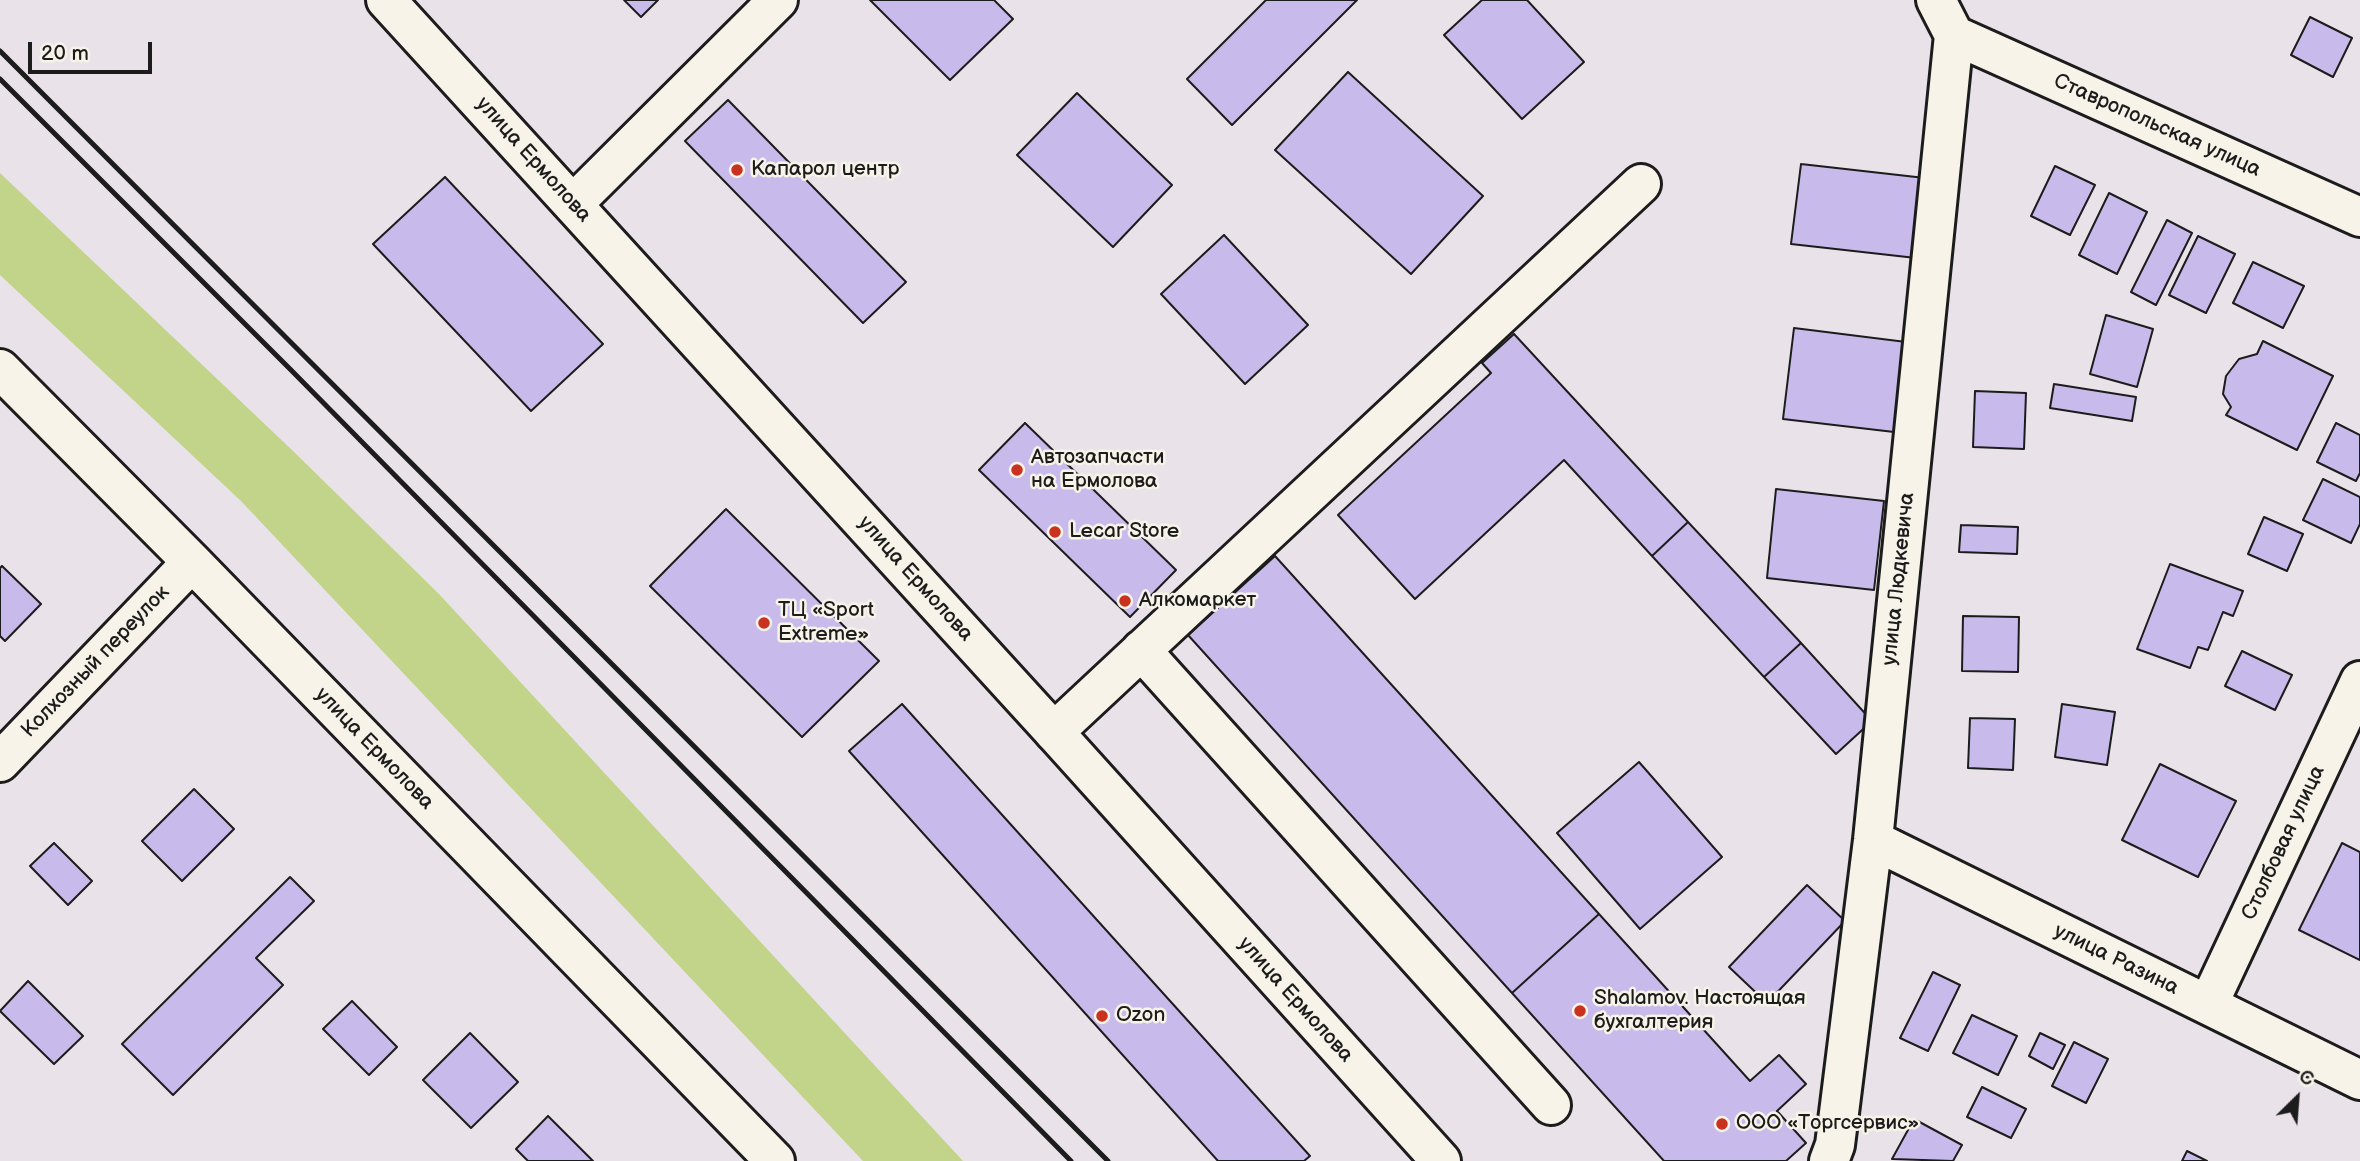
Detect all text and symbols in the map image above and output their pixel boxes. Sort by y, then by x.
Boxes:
scale bar [32,28,156,72]
text: 20 m [41,41,89,66]
street label: Ставропольская улица [2050,69,2264,183]
street label: улица Ермолова [470,92,596,228]
place label: Капарол центр [751,157,899,183]
marker: Капарол центр [729,162,745,178]
place label: Автозапчасти на Ермолова [1031,445,1165,495]
marker: Автозапчасти на Ермолова [1009,462,1025,478]
street label: улица Людкевича [1877,491,1921,667]
street label: улица Ермолова [852,511,978,647]
place label: Lecar Store [1069,519,1179,545]
marker: Lecar Store [1047,524,1063,540]
street label: Колхозный переулок [17,581,175,743]
place label: Алкомаркет [1139,588,1256,614]
marker: Алкомаркет [1117,593,1133,609]
place label: ТЦ «Sport Extreme» [778,598,874,648]
marker: ТЦ «Sport Extreme» [756,615,772,631]
street label: улица Ермолова [309,683,439,815]
street label: Столбовая улица [2237,762,2331,924]
street label: улица Разина [2050,919,2182,1001]
street label: улица Ермолова [1232,932,1358,1068]
place label: Shalamov. Настоящая бухгалтерия [1594,986,1806,1036]
place label: Ozon [1116,1003,1165,1029]
marker: Shalamov. Настоящая бухгалтерия [1572,1003,1588,1019]
marker: Ozon [1094,1008,1110,1024]
north arrow [2262,1063,2332,1133]
text: С [2295,1065,2317,1092]
place label: ООО «Торгсервис» [1736,1111,1919,1137]
marker: ООО «Торгсервис» [1714,1116,1730,1132]

